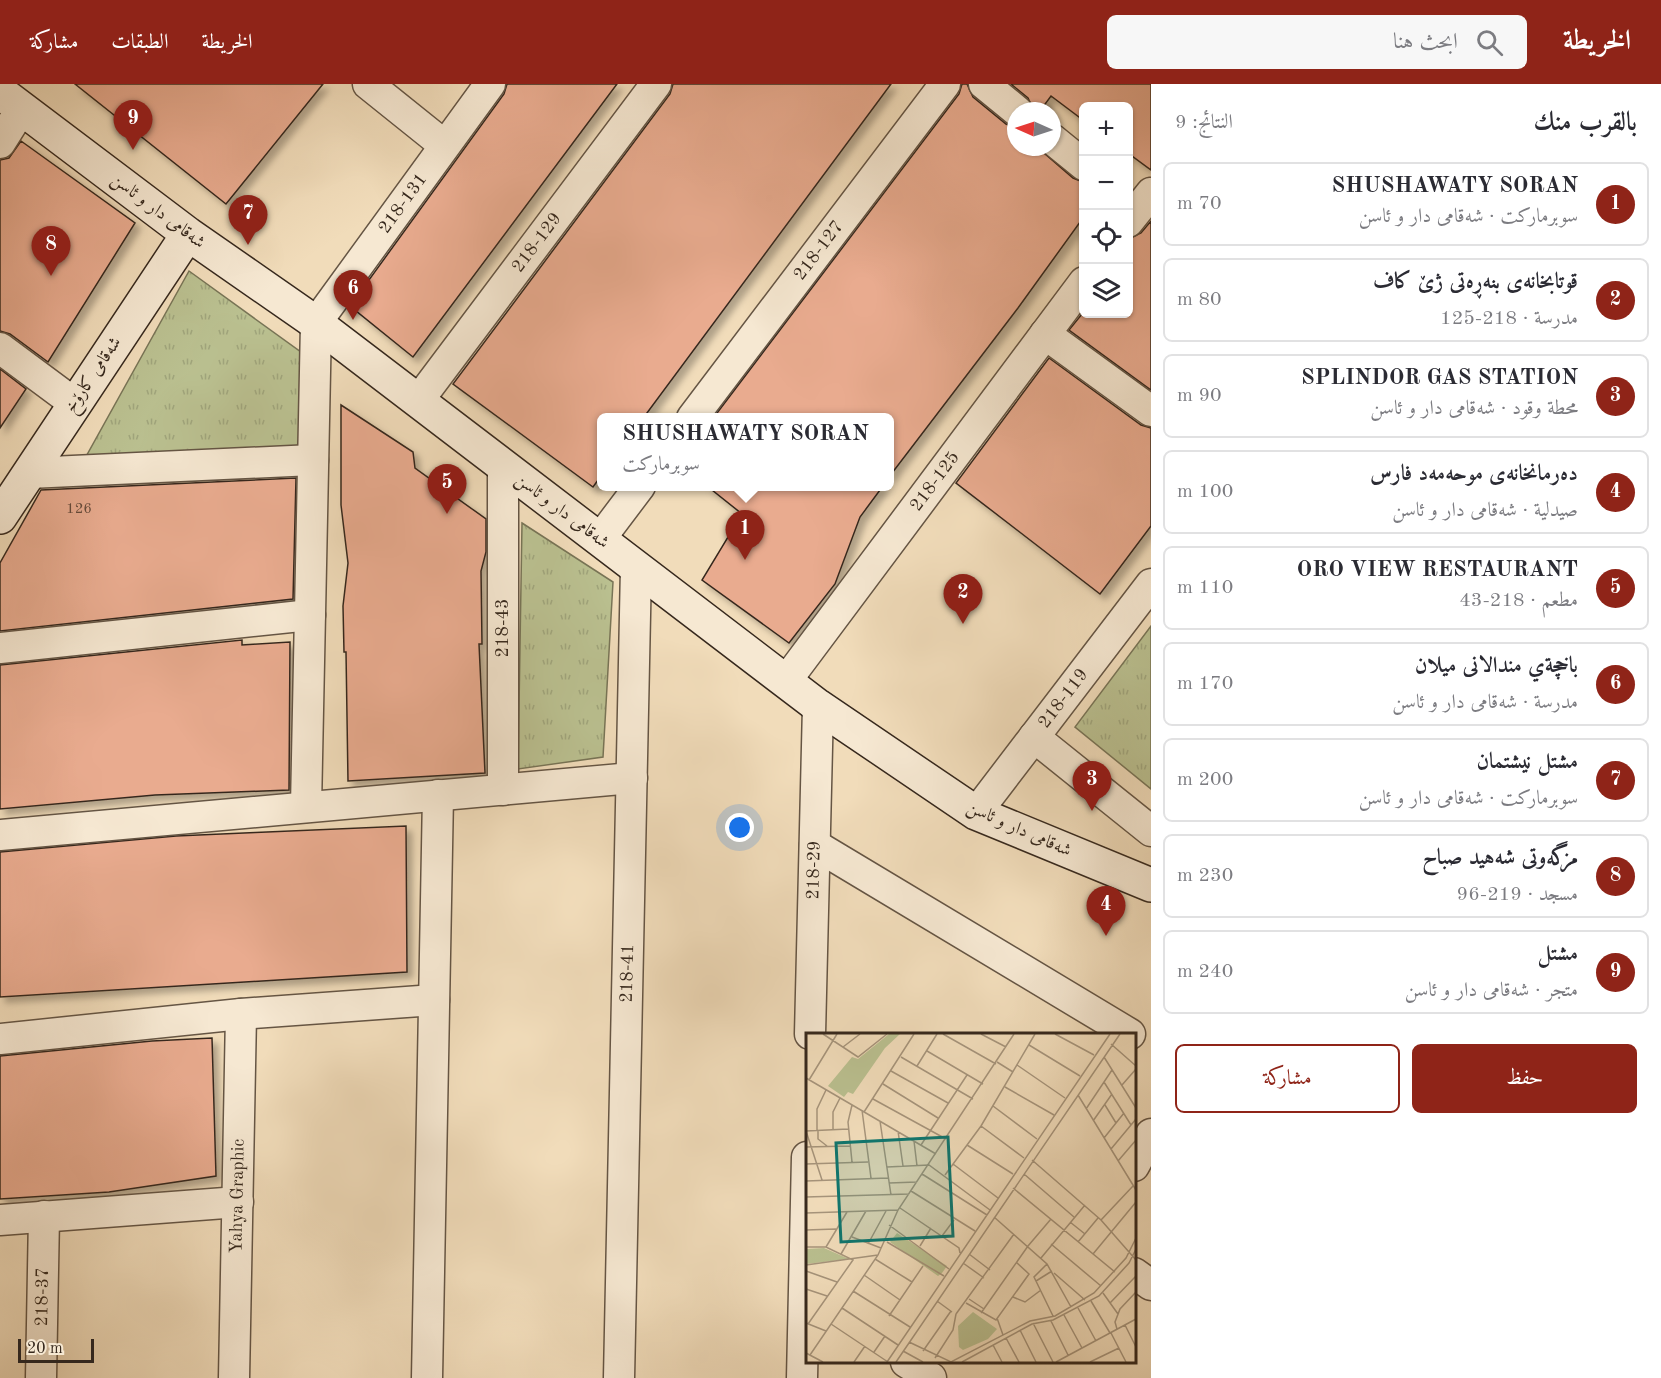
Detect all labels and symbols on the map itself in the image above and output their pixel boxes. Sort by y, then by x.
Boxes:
pin: 9 [114,100,152,150]
north arrow [1007,102,1061,156]
street label: شەقامی دار و ئاسن [107,170,208,254]
street label: 218-131 [375,170,431,237]
pin: 7 [228,196,268,245]
street label: 218-129 [509,210,565,276]
street label: 218-127 [791,218,847,284]
pin: 8 [32,226,70,276]
pin: 6 [334,270,372,320]
street label: شەقامی کارۆخ [60,333,130,420]
street label: 218-125 [907,448,963,515]
pin: 5 [428,464,466,514]
street label: شەقامی دار و ئاسن [511,470,612,554]
house number: 126 [66,502,92,517]
pin: 1 [726,510,764,560]
pin: 2 [944,574,982,624]
street label: 218-43 [494,599,512,657]
street label: 218-119 [1035,666,1092,732]
pin: 3 [1072,762,1112,811]
street label: شەقامی دار و ئاسن [963,798,1074,862]
your location [725,813,754,842]
street label: 218-29 [804,840,824,900]
pin: 4 [1086,886,1126,936]
street label: 218-41 [618,943,637,1003]
inset map [806,1033,1136,1363]
street label: Yahya Graphic [227,1138,248,1254]
street label: 218-37 [33,1267,52,1327]
scale bar [18,1336,94,1364]

